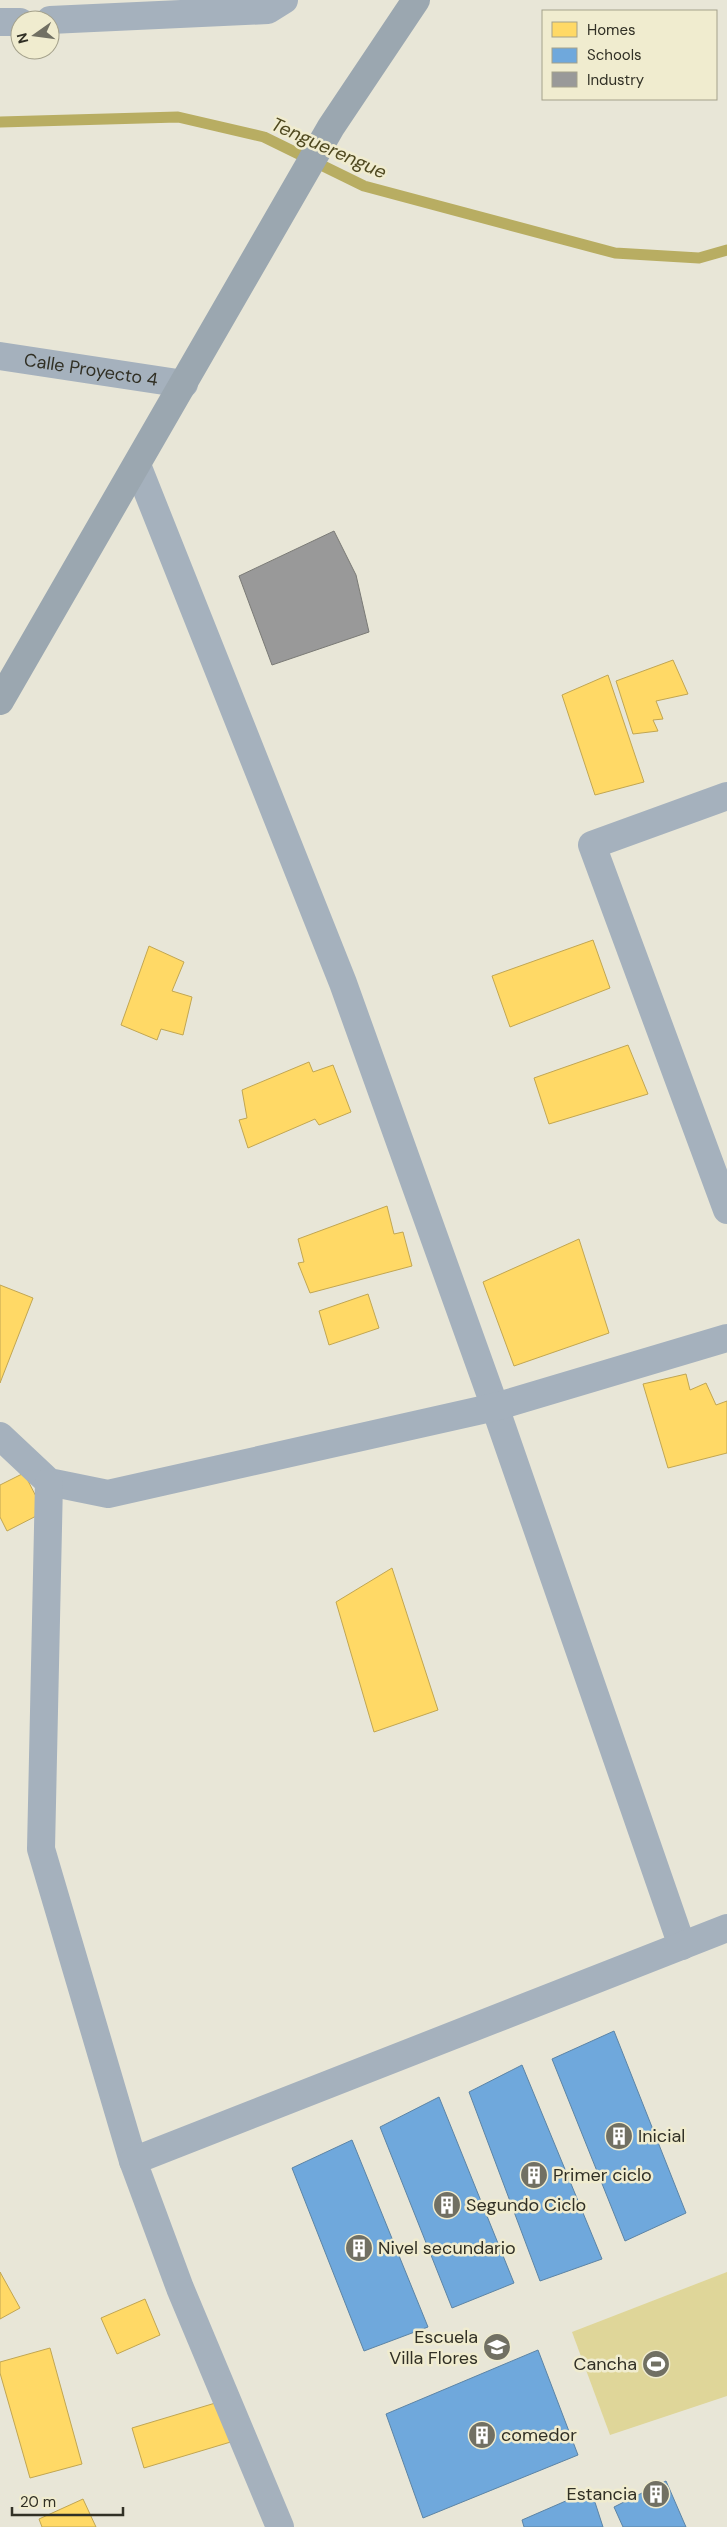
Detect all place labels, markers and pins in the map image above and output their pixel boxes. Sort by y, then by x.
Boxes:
building icon: Inicial [604,2121,634,2151]
place label: Inicial [638,2124,685,2148]
building icon: Primer ciclo [519,2160,549,2190]
place label: Primer ciclo [553,2163,652,2187]
building icon: Segundo Ciclo [432,2190,462,2220]
place label: Segundo Ciclo [466,2193,586,2217]
building icon: Nivel secundario [344,2233,374,2263]
place label: Nivel secundario [378,2236,516,2260]
place label: Escuela Villa Flores [389,2325,478,2370]
school or university icon: Escuela Villa Flores [482,2332,512,2362]
sports icon: Cancha [641,2349,671,2379]
place label: Cancha [574,2352,637,2376]
building icon: comedor [467,2420,497,2450]
place label: comedor [501,2423,577,2447]
building icon: Estancia [641,2479,671,2509]
place label: Estancia [567,2482,637,2506]

